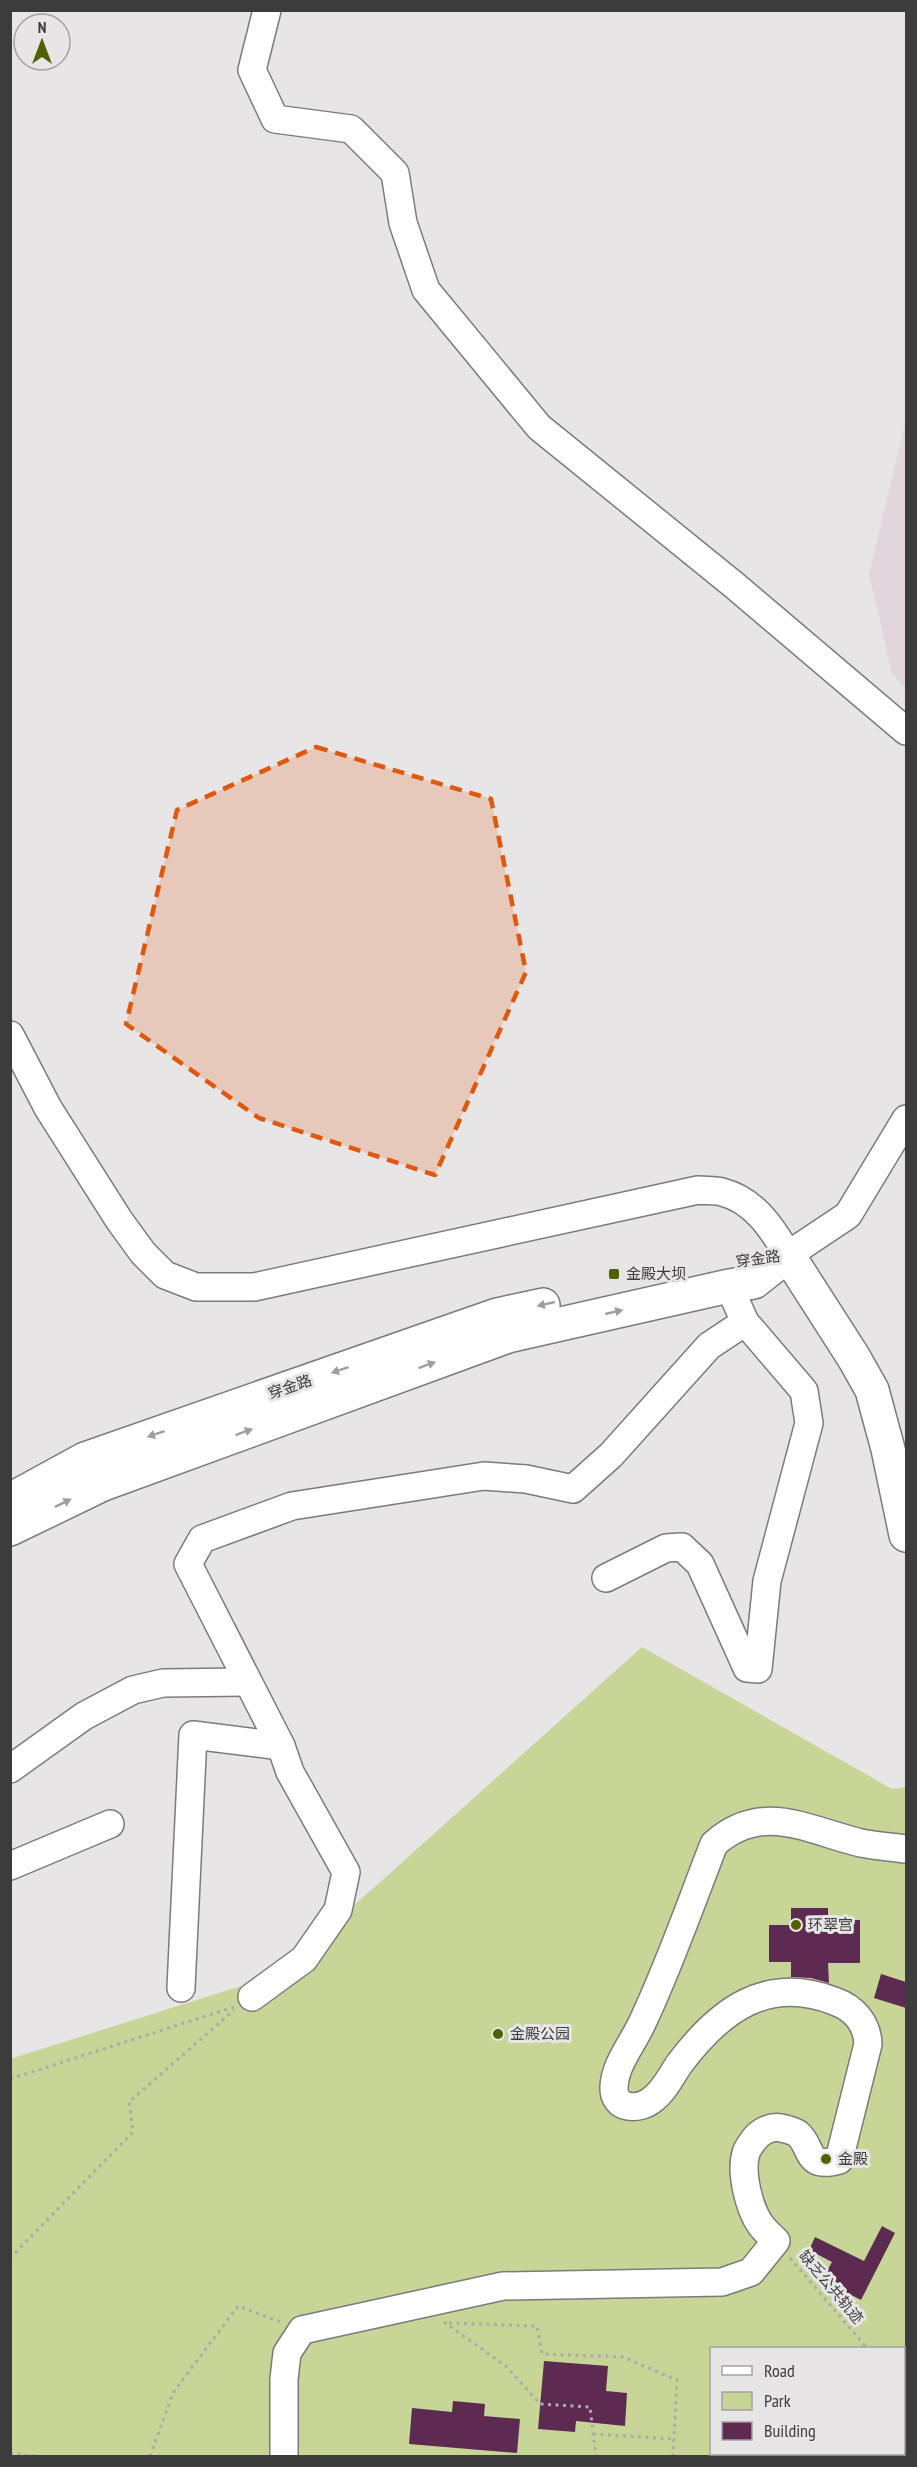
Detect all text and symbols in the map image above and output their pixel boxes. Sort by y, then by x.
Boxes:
north arrow [12,12,72,72]
text: N [38,17,46,37]
street label: 穿金路 [734,1246,782,1271]
place label: 金殿大坝 [626,1264,686,1283]
marker: 金殿大坝 [607,1267,621,1281]
one-way arrow [537,1300,555,1310]
one-way arrow [605,1307,624,1316]
one-way arrow [419,1360,437,1370]
one-way arrow [331,1366,349,1375]
street label: 穿金路 [265,1370,314,1403]
one-way arrow [235,1427,253,1437]
one-way arrow [147,1430,165,1440]
one-way arrow [54,1499,71,1508]
place label: 环翠宫 [808,1915,853,1934]
marker: 环翠宫 [789,1918,803,1932]
place label: 金殿公园 [510,2024,570,2043]
marker: 金殿公园 [491,2027,505,2041]
place label: 金殿 [838,2149,868,2168]
marker: 金殿 [819,2152,833,2166]
street label: 缺乏公共轨迹 [795,2246,868,2327]
legend [710,2347,905,2455]
text: Road [764,2359,795,2382]
text: Park [764,2389,791,2412]
text: Building [764,2419,816,2442]

